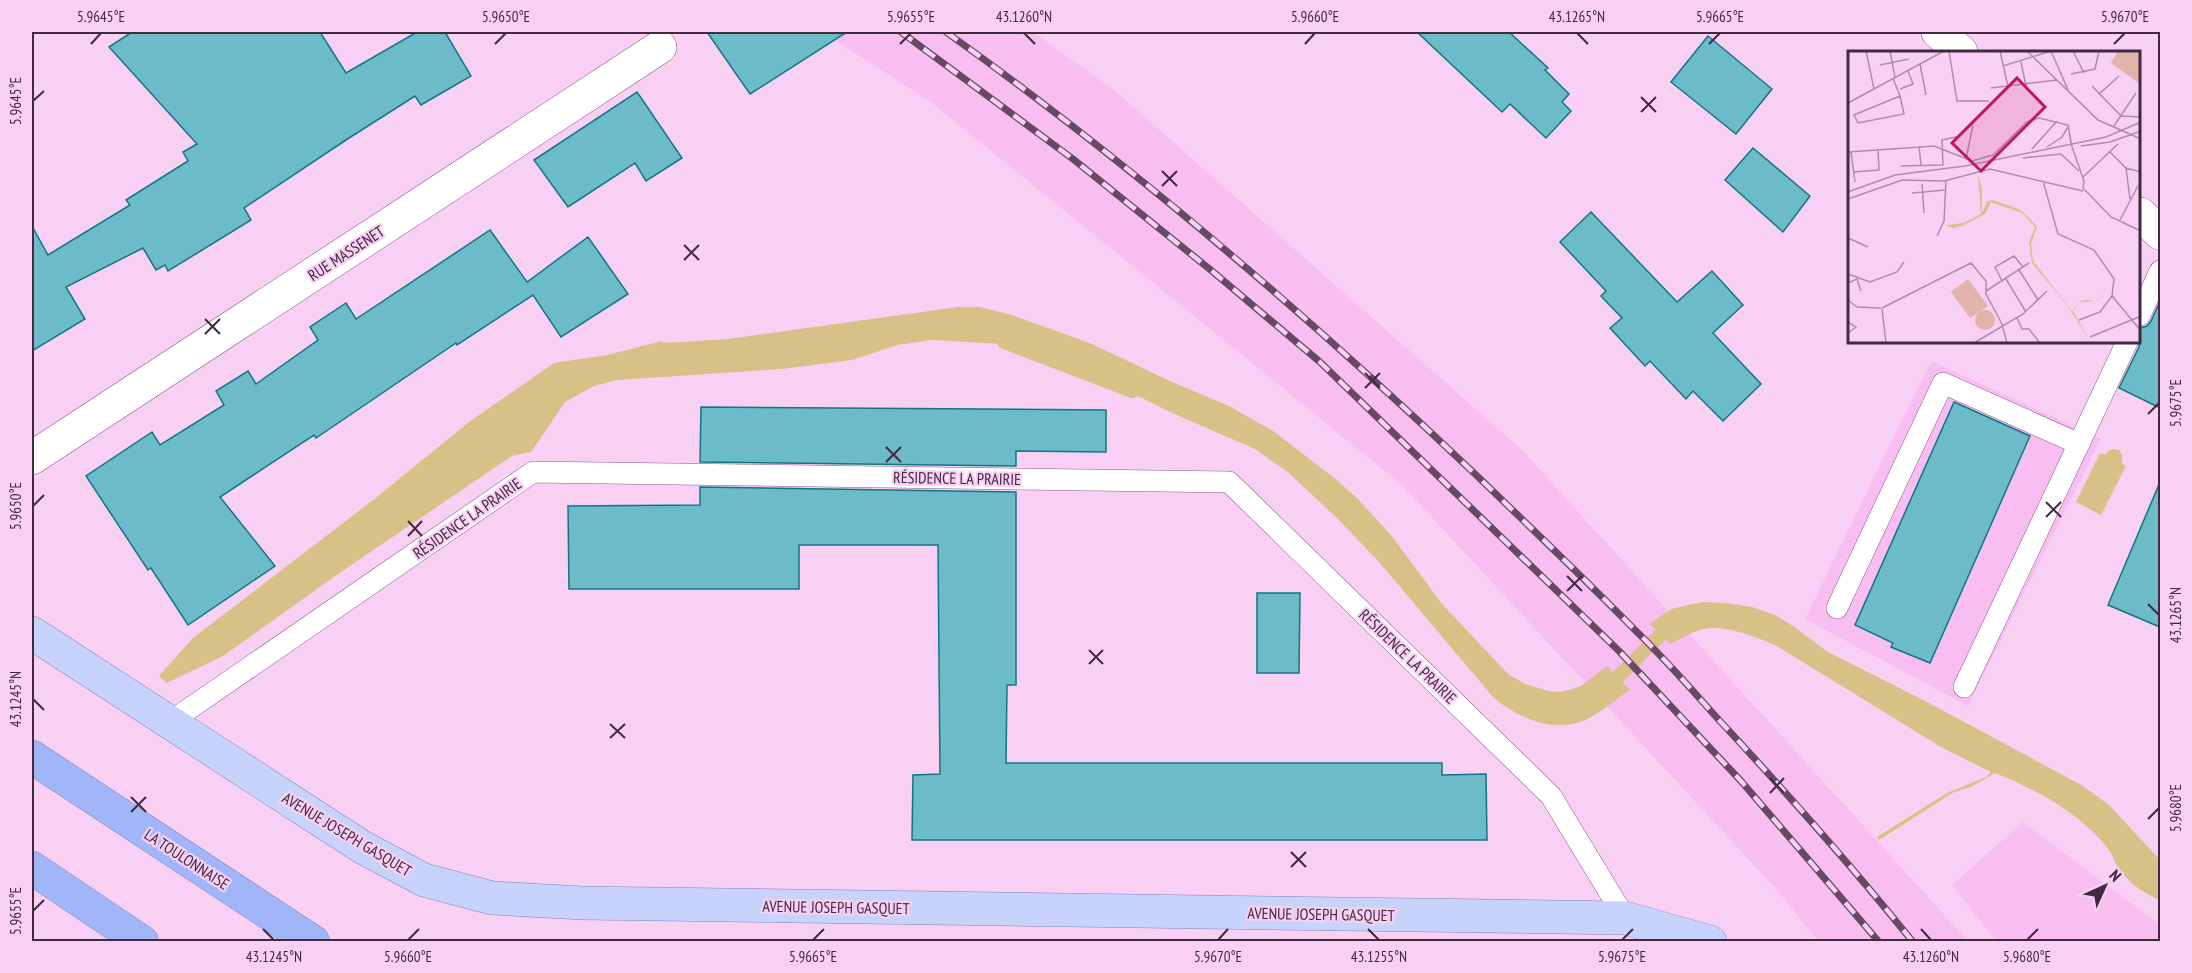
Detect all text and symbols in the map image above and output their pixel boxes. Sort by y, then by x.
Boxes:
text: 5.9645°E [77,7,125,26]
text: 5.9650°E [482,7,530,26]
text: 5.9655°E [887,7,935,26]
text: 43.1260°N [996,7,1052,26]
text: 5.9660°E [1291,7,1339,26]
text: 43.1265°N [1549,7,1605,26]
text: 5.9665°E [1696,7,1744,26]
text: 5.9670°E [2101,7,2149,26]
inset map [1848,51,2141,344]
text: 5.9645°E [6,77,25,125]
street label: RUE MASSENET [304,221,388,285]
text: 5.9675°E [2166,379,2185,427]
street label: RÉSIDENCE LA PRAIRIE [893,467,1021,489]
street label: RÉSIDENCE LA PRAIRIE [409,473,525,563]
text: 5.9650°E [6,482,25,530]
text: 43.1265°N [2166,587,2185,643]
street label: RÉSIDENCE LA PRAIRIE [1355,604,1461,708]
text: 43.1245°N [6,671,25,727]
text: 5.9680°E [2166,784,2185,832]
street label: AVENUE JOSEPH GASQUET [279,787,415,881]
street label: LA TOULONNAISE [141,824,233,894]
north arrow [2075,856,2135,916]
text: N [2105,865,2126,886]
text: 5.9655°E [6,887,25,935]
street label: AVENUE JOSEPH GASQUET [762,896,910,918]
street label: AVENUE JOSEPH GASQUET [1247,903,1395,925]
text: 43.1245°N [246,947,302,966]
text: 5.9660°E [384,947,432,966]
text: 5.9665°E [789,947,837,966]
text: 5.9670°E [1194,947,1242,966]
text: 43.1255°N [1351,947,1407,966]
text: 5.9675°E [1598,947,1646,966]
text: 43.1260°N [1903,947,1959,966]
text: 5.9680°E [2003,947,2051,966]

